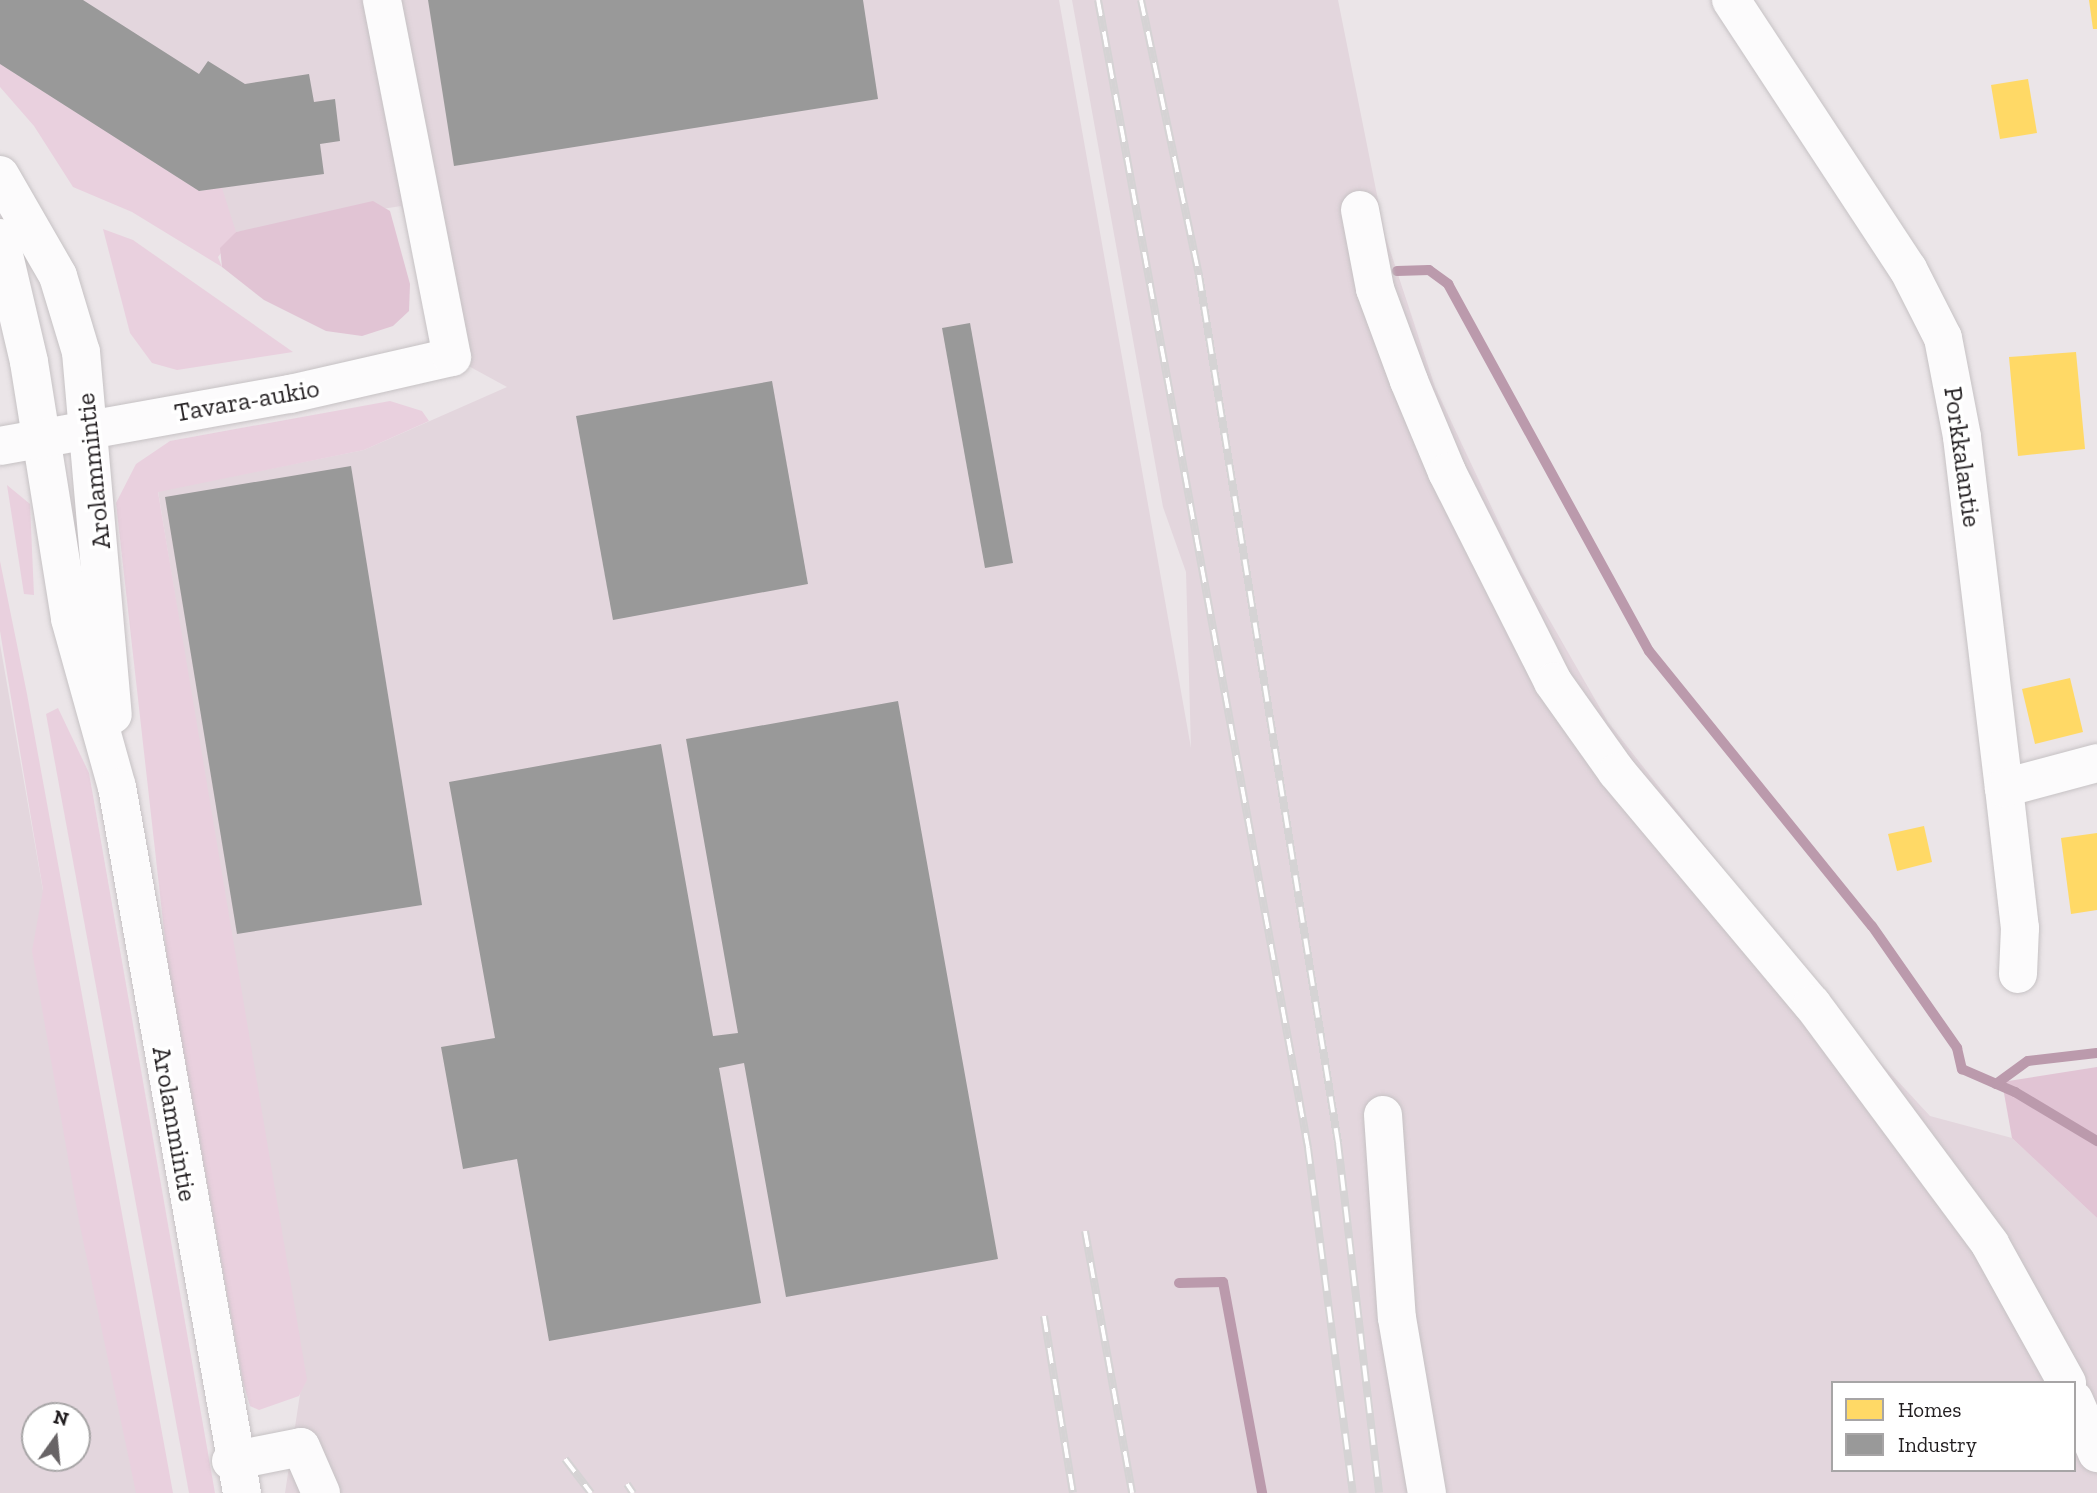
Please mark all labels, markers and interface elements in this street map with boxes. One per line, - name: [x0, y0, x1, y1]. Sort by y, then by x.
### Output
- street label: Tavara-aukio: [172, 373, 322, 429]
- street label: Porkkalantie: [1937, 385, 1987, 529]
- street label: Arolammintie: [70, 391, 118, 551]
- street label: Arolammintie: [145, 1044, 203, 1204]
- legend: [1831, 1381, 2076, 1472]
- text: Homes: [1898, 1397, 1961, 1422]
- north arrow: [21, 1402, 91, 1472]
- text: N: [51, 1405, 71, 1431]
- text: Industry: [1898, 1432, 1977, 1457]

